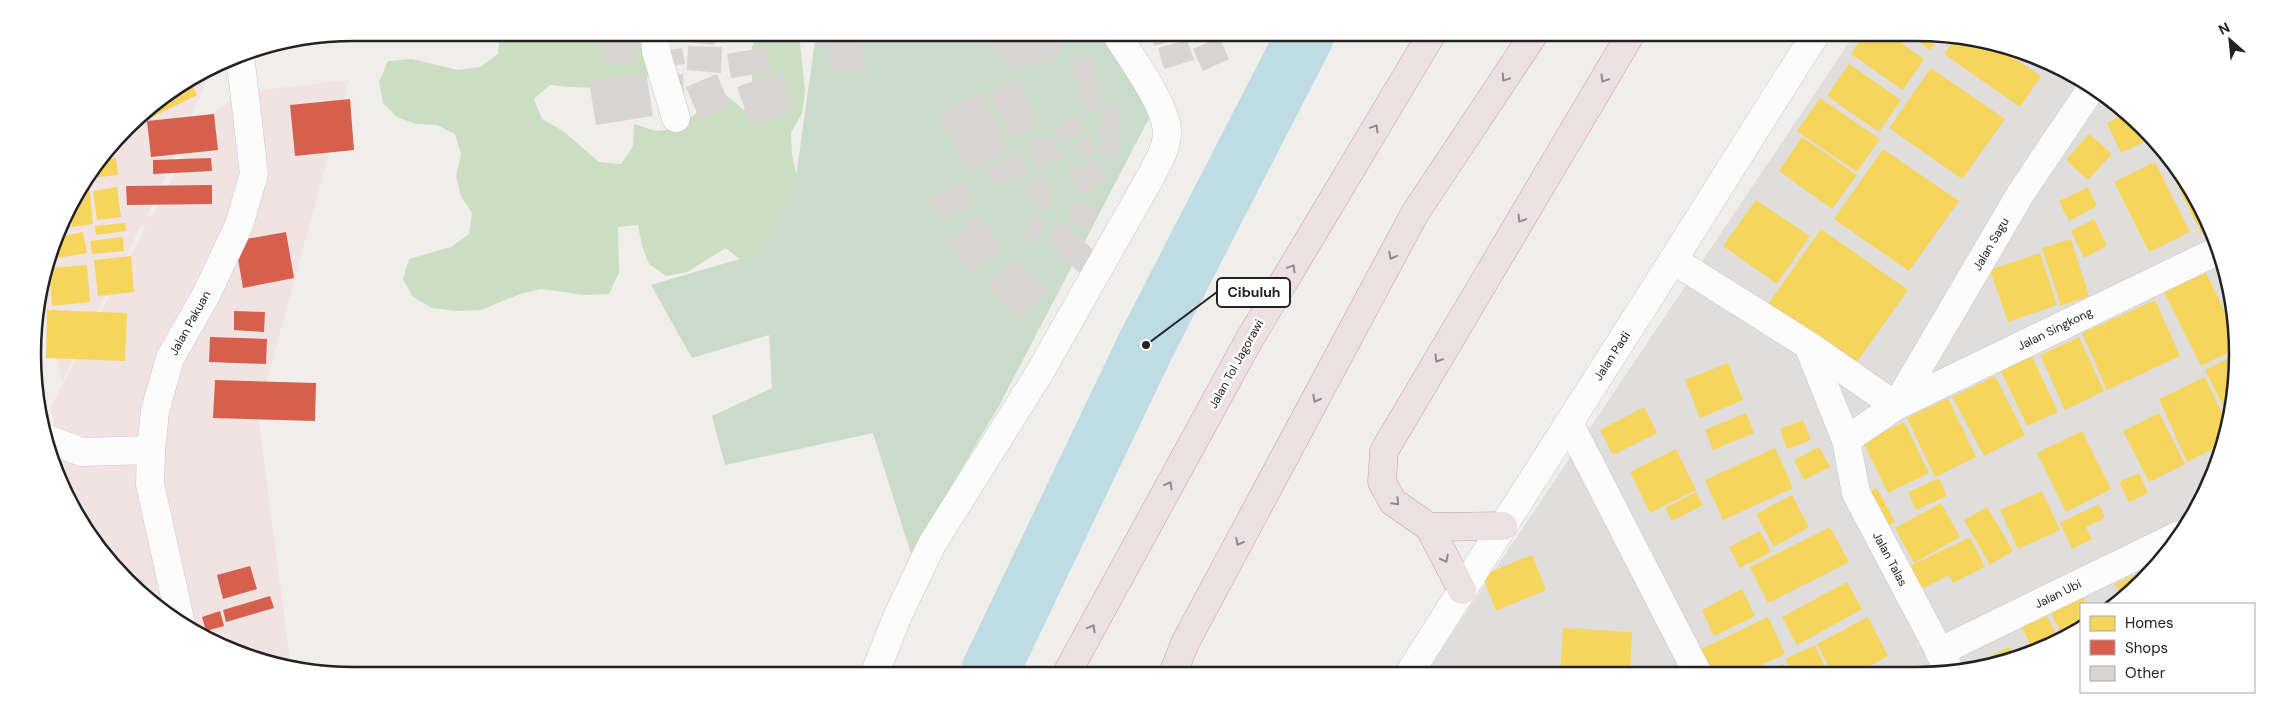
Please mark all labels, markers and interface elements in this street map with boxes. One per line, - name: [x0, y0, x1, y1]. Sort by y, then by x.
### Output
- north arrow: [2205, 15, 2255, 65]
- text: N: [2215, 18, 2233, 39]
- one-way arrow: [1502, 72, 1511, 81]
- one-way arrow: [1600, 74, 1610, 83]
- one-way arrow: [1369, 125, 1379, 134]
- one-way arrow: [1517, 214, 1527, 223]
- street label: Jalan Sagu: [1969, 214, 2013, 274]
- one-way arrow: [1388, 251, 1398, 260]
- one-way arrow: [1285, 264, 1295, 273]
- callout: Cibuluh: [1217, 278, 1290, 307]
- text: Cibuluh: [1228, 283, 1280, 301]
- street label: Jalan Pakuan: [166, 288, 214, 358]
- street label: Jalan Singkong: [2015, 304, 2095, 354]
- street label: Jalan Tol Jagorawi: [1205, 317, 1267, 411]
- street label: Jalan Padi: [1590, 328, 1634, 384]
- one-way arrow: [1435, 353, 1445, 362]
- one-way arrow: [1312, 394, 1322, 403]
- one-way arrow: [1163, 482, 1173, 491]
- one-way arrow: [1390, 496, 1399, 505]
- street label: Jalan Talas: [1869, 529, 1911, 589]
- one-way arrow: [1235, 537, 1245, 546]
- one-way arrow: [1439, 553, 1449, 562]
- street label: Jalan Ubi: [2032, 576, 2084, 612]
- legend: [2080, 603, 2255, 693]
- text: Homes: [2125, 613, 2174, 633]
- one-way arrow: [1085, 624, 1095, 633]
- text: Shops: [2125, 638, 2168, 658]
- text: Other: [2125, 663, 2166, 683]

